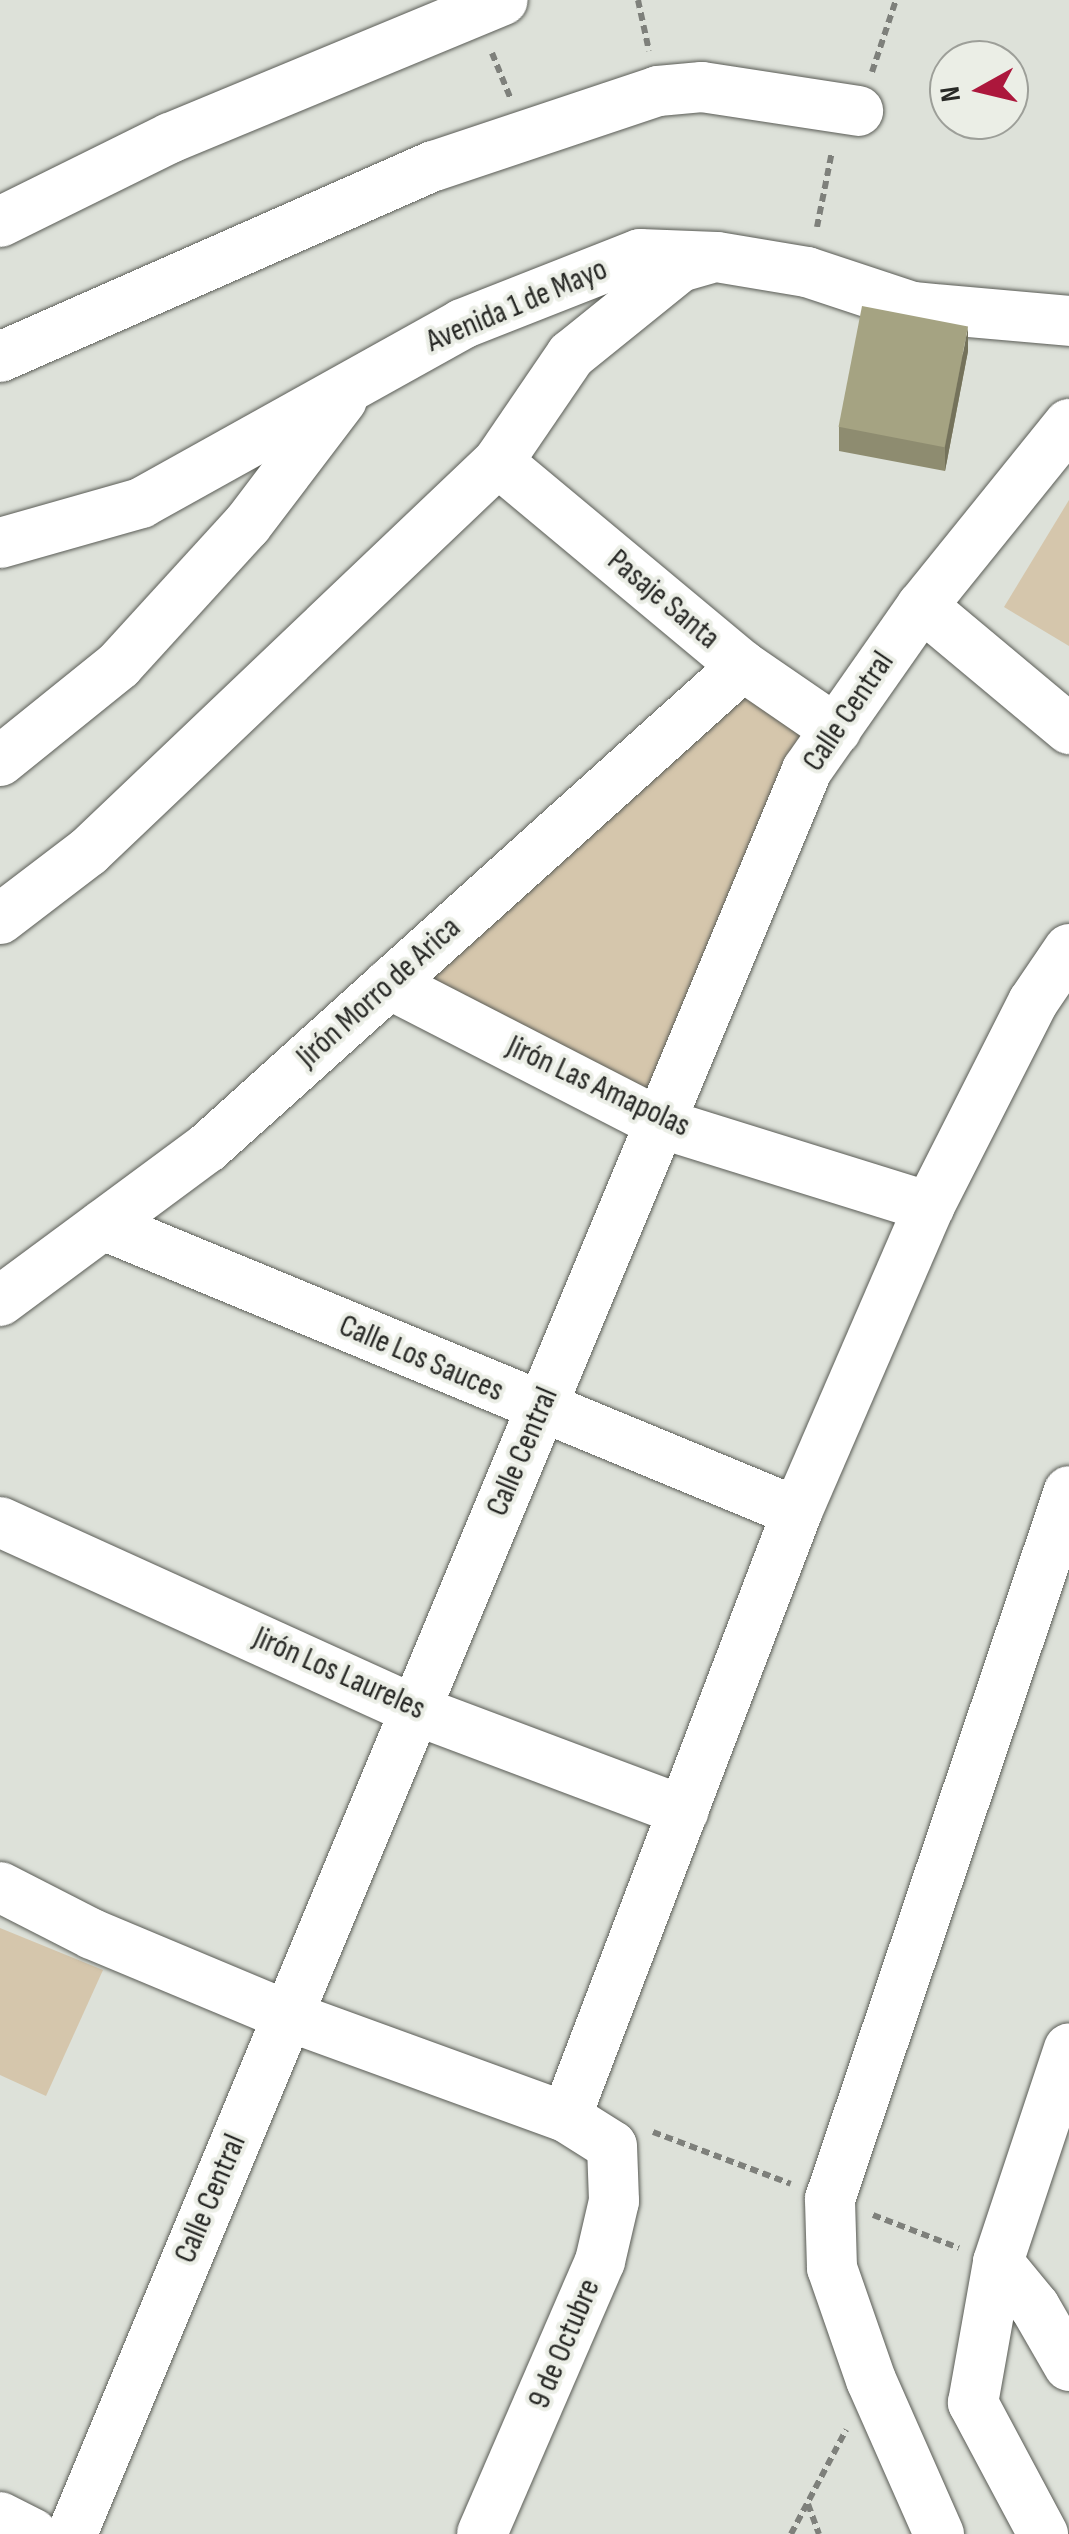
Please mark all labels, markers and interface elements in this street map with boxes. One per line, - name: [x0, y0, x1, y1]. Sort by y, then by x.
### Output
- north arrow: [929, 40, 1029, 140]
- text: N: [933, 84, 968, 104]
- street label: Avenida 1 de Mayo: [421, 251, 613, 361]
- street label: Pasaje Santa: [599, 542, 727, 658]
- street label: Calle Central: [795, 645, 903, 779]
- street label: Jirón Morro de Arica: [289, 909, 469, 1077]
- street label: Jirón Las Amapolas: [500, 1028, 696, 1146]
- street label: Calle Los Sauces: [333, 1307, 509, 1411]
- street label: Calle Central: [479, 1382, 567, 1522]
- street label: Jirón Los Laureles: [247, 1619, 431, 1729]
- street label: Calle Central: [167, 2129, 255, 2269]
- street label: 9 de Octubre: [521, 2273, 609, 2415]

